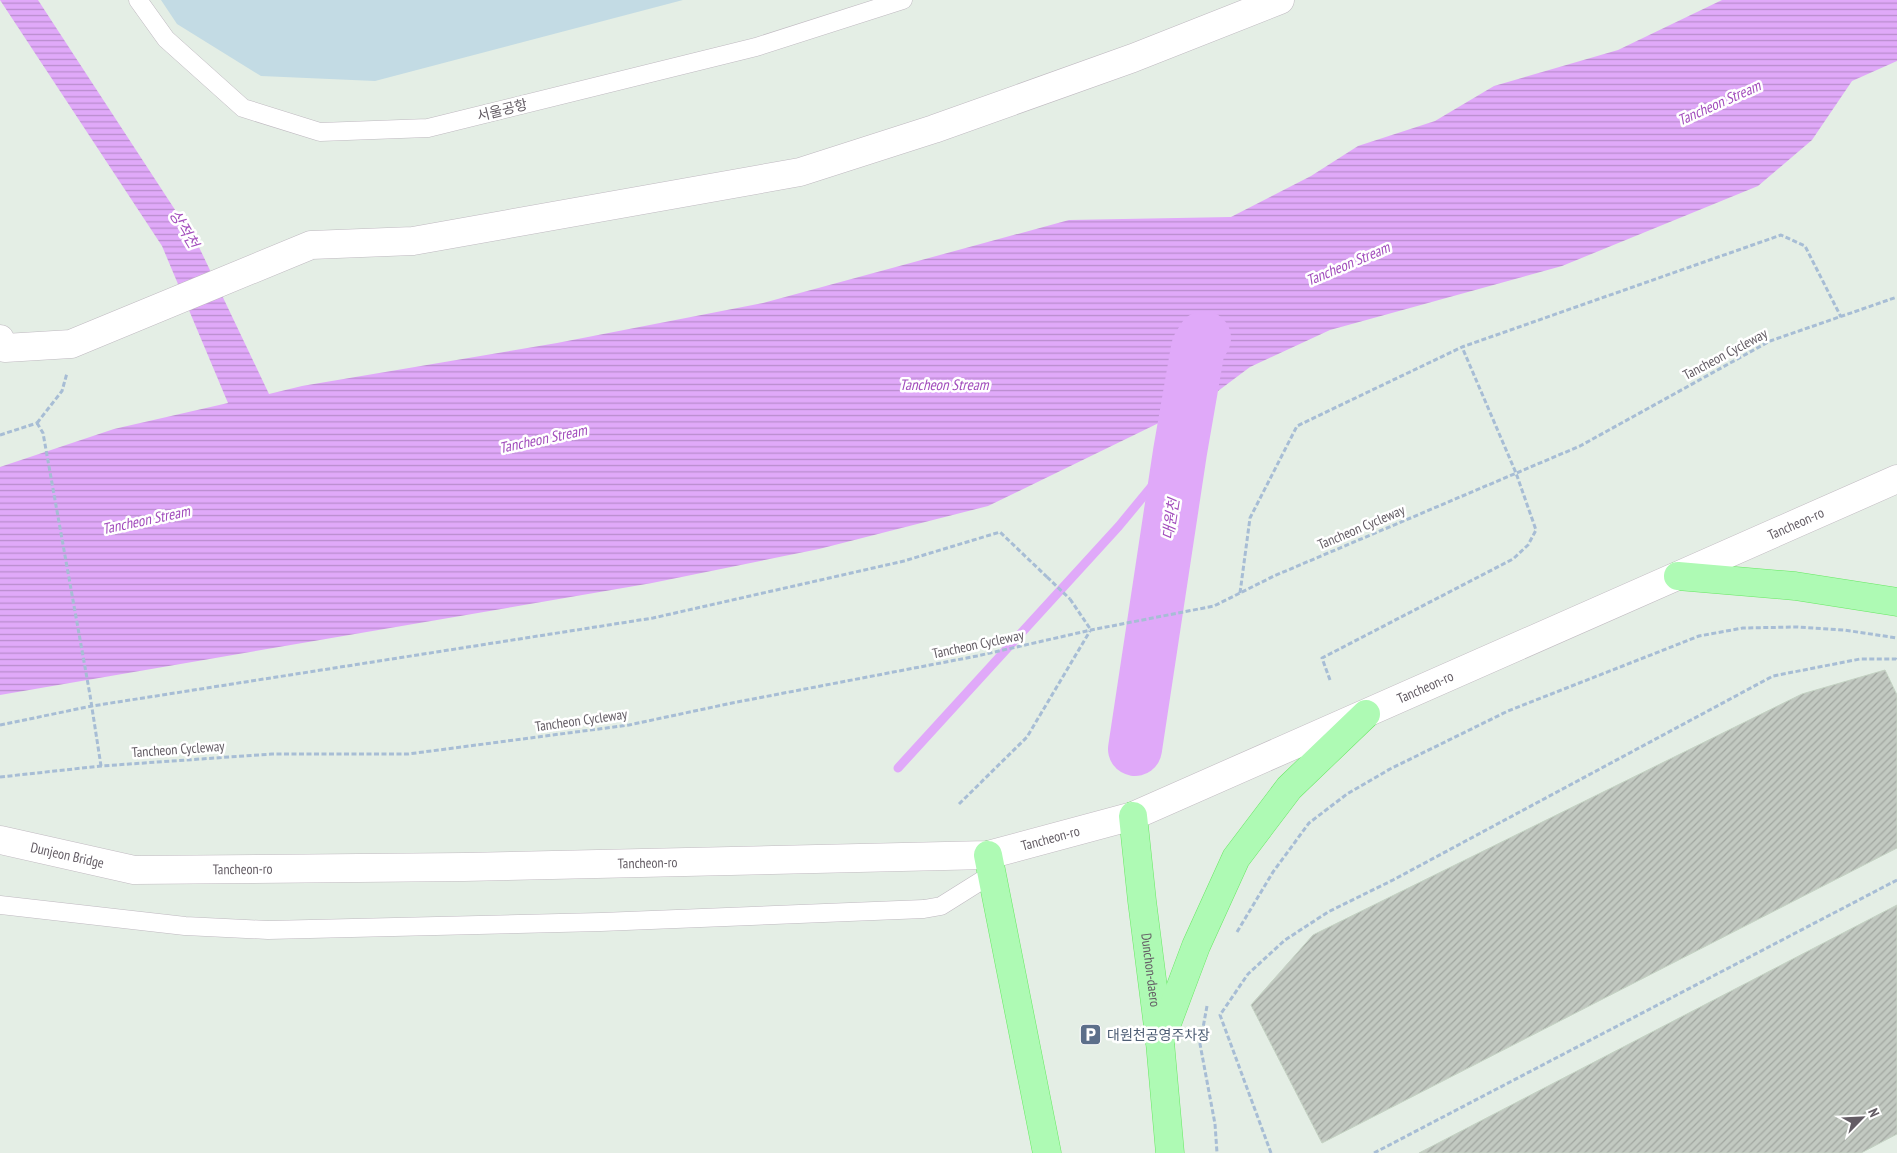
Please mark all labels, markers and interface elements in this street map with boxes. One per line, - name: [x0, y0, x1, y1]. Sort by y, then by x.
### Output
- water label: Tancheon Stream: [1674, 75, 1764, 129]
- street label: 서울공항: [475, 95, 529, 125]
- water label: 상적천: [166, 206, 204, 253]
- water label: Tancheon Stream: [1303, 237, 1394, 290]
- street label: Tancheon Cycleway: [1680, 324, 1771, 384]
- water label: Tancheon Stream: [900, 375, 990, 394]
- water label: Tancheon Stream: [497, 420, 590, 457]
- water label: 대원천: [1158, 495, 1183, 541]
- street label: Tancheon Cycleway: [1315, 500, 1408, 553]
- water label: Tancheon Stream: [100, 501, 193, 538]
- street label: Tancheon-ro: [1765, 503, 1827, 544]
- street label: Tancheon Cycleway: [931, 625, 1026, 662]
- street label: Tancheon-ro: [1394, 667, 1456, 707]
- street label: Tancheon Cycleway: [534, 705, 629, 735]
- street label: Tancheon Cycleway: [131, 737, 226, 761]
- street label: Tancheon-ro: [1019, 822, 1082, 855]
- street label: Dunjeon Bridge: [29, 838, 106, 872]
- street label: Tancheon-ro: [617, 853, 678, 872]
- street label: Tancheon-ro: [213, 860, 273, 878]
- street label: Dunchon-daero: [1137, 932, 1164, 1008]
- parking icon: 대원천공영주차장: [1079, 1023, 1103, 1047]
- place label: 대원천공영주차장: [1107, 1026, 1210, 1044]
- north arrow: [1837, 1093, 1887, 1143]
- text: N: [1864, 1106, 1884, 1120]

